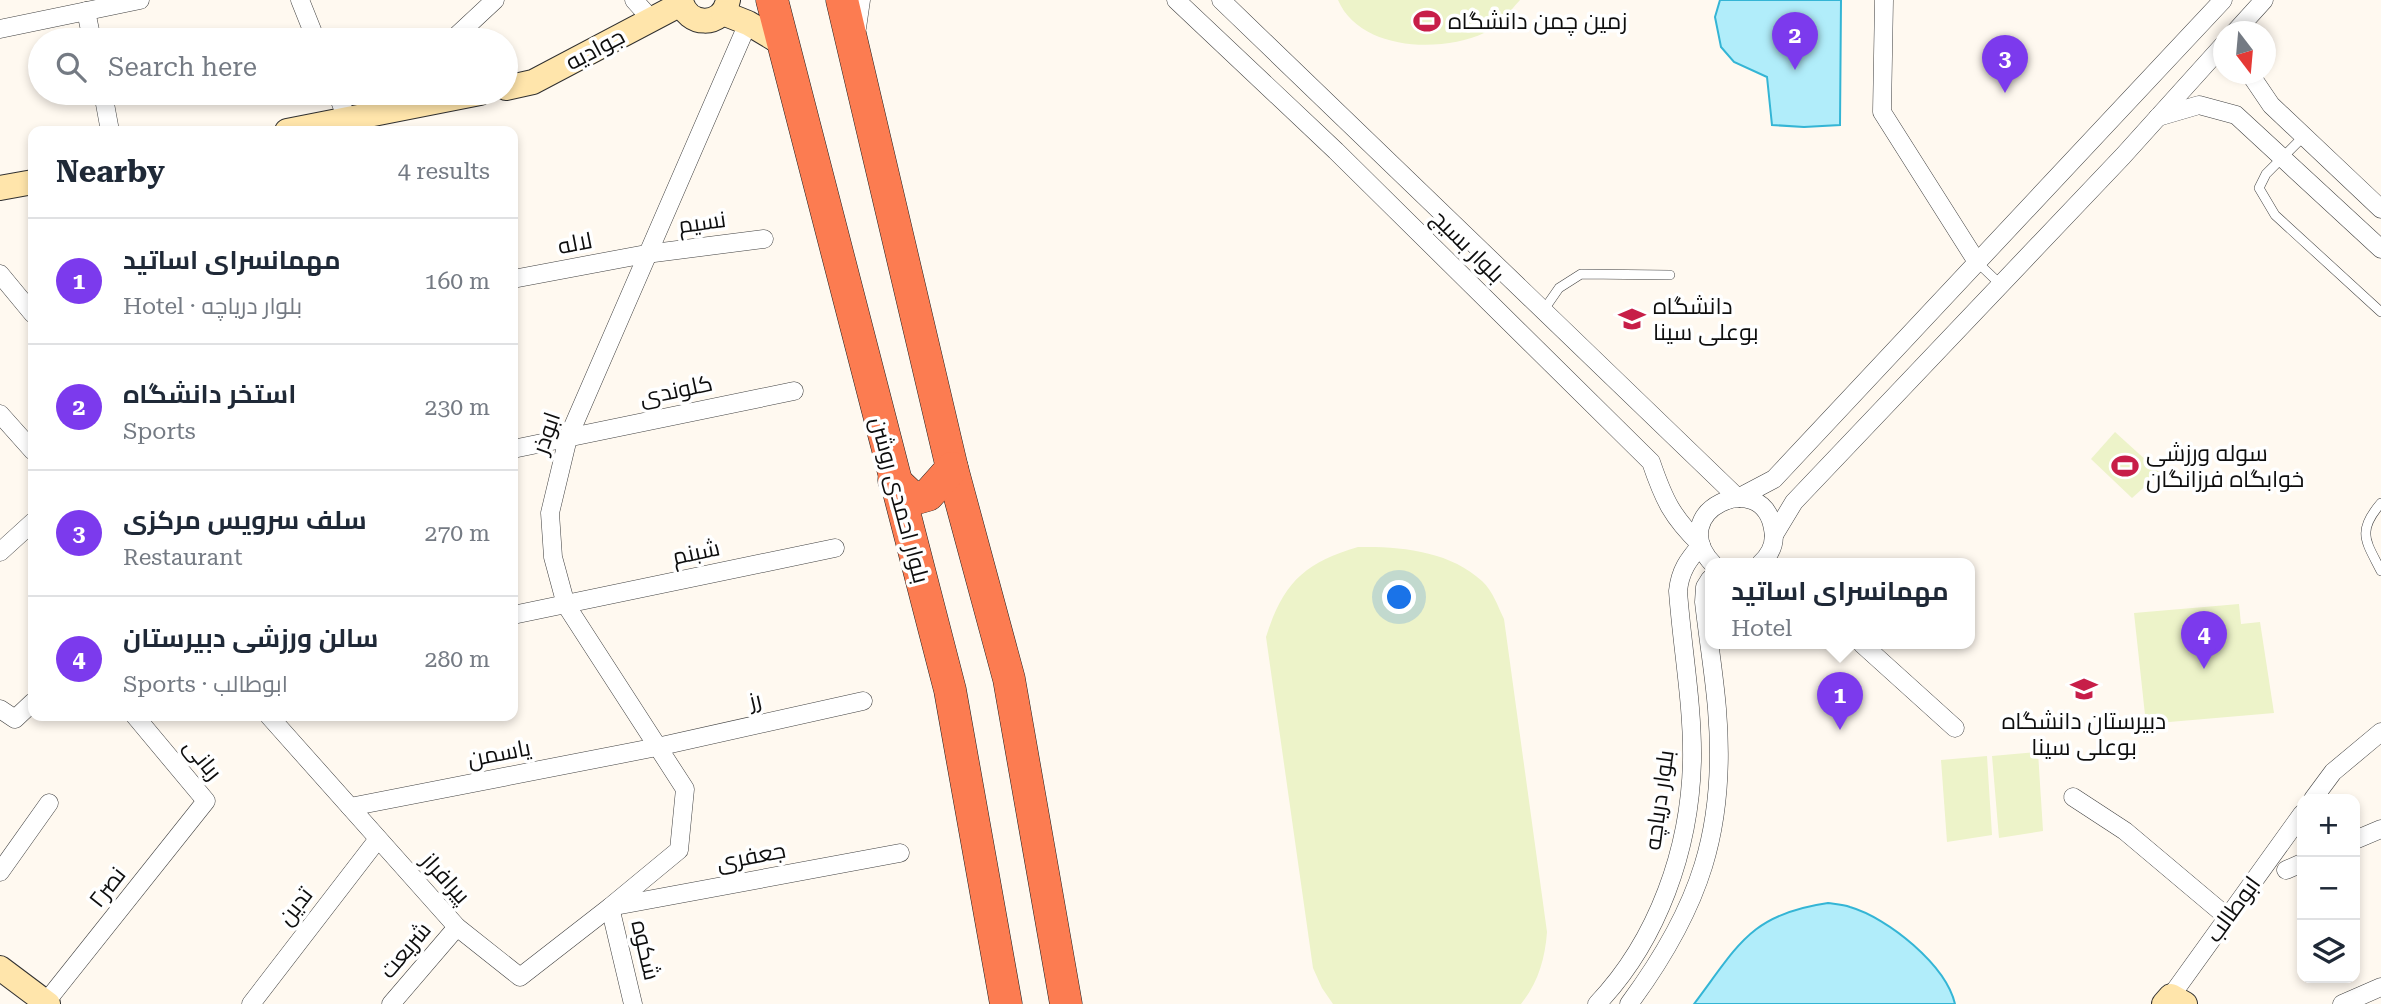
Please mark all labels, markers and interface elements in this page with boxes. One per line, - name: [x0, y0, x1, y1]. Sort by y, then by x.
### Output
- sports icon: زمین چمن دانشگاه: [1412, 6, 1442, 36]
- place label: زمین چمن دانشگاه: [1448, 8, 1627, 36]
- pin: 2: [1772, 12, 1818, 70]
- north arrow: [2213, 21, 2276, 84]
- street label: جوادیه: [561, 23, 629, 76]
- search box: [28, 28, 518, 105]
- pin: 3: [1982, 35, 2028, 93]
- icon: search: [52, 48, 90, 86]
- text: Search here: [108, 52, 257, 82]
- text: Nearby: [56, 154, 165, 189]
- text: 4 results: [398, 158, 490, 185]
- street label: بلوار بسیج: [1424, 204, 1510, 290]
- street label: نسیم: [677, 206, 728, 241]
- street label: لاله: [556, 227, 595, 260]
- text: مهمانسرای اساتید: [123, 245, 341, 275]
- text: 1: [73, 268, 85, 295]
- text: 160 m: [425, 268, 490, 295]
- text: Hotel · بلوار دریاچه: [123, 293, 302, 320]
- place label: دانشگاه بوعلی سینا: [1653, 293, 1759, 346]
- school or university icon: دانشگاه بوعلی سینا: [1617, 304, 1647, 334]
- street label: کلوندی: [637, 370, 715, 411]
- text: استخر دانشگاه: [123, 379, 296, 409]
- text: 2: [73, 394, 85, 421]
- text: 230 m: [425, 394, 490, 421]
- street label: ابوذر: [526, 409, 566, 460]
- street label: بلوار احمدی روشن: [864, 414, 935, 586]
- text: Sports: [123, 418, 196, 445]
- place label: سوله ورزشی خوابگاه فرزانگان: [2146, 440, 2304, 493]
- sports icon: سوله ورزشی خوابگاه فرزانگان: [2110, 451, 2140, 481]
- text: سلف سرویس مرکزی: [123, 505, 367, 535]
- text: 3: [73, 520, 85, 547]
- text: 270 m: [425, 520, 490, 547]
- street label: شبنم: [670, 534, 723, 573]
- text: Restaurant: [123, 544, 242, 571]
- popup: [1705, 558, 1975, 649]
- text: مهمانسرای اساتید: [1731, 576, 1949, 606]
- your location: [1382, 580, 1416, 614]
- pin: 4: [2181, 611, 2227, 669]
- text: Hotel: [1731, 615, 1792, 642]
- text: سالن ورزشی دبیرستان: [123, 623, 378, 653]
- text: 4: [73, 646, 85, 673]
- text: 280 m: [425, 646, 490, 673]
- text: Sports · ابوطالب: [123, 671, 288, 698]
- pin: 1: [1817, 672, 1863, 730]
- school or university icon: دبیرستان دانشگاه بوعلی سینا: [2069, 674, 2099, 704]
- street label: رز: [744, 686, 764, 715]
- place label: دبیرستان دانشگاه بوعلی سینا: [2002, 708, 2166, 761]
- street label: ربانی: [178, 733, 227, 785]
- street label: یاسمن: [465, 734, 533, 773]
- street label: بلوار دریاچه: [1639, 748, 1681, 852]
- map controls: [2297, 794, 2360, 983]
- button: +: [2297, 794, 2360, 857]
- street label: جعفری: [714, 837, 788, 876]
- street label: پیرافراز: [414, 846, 475, 910]
- button: −: [2297, 857, 2360, 920]
- street label: نصر۲: [83, 862, 132, 913]
- street label: ابوطالب: [2201, 871, 2266, 947]
- street label: تدین: [272, 882, 319, 931]
- street label: شریعت: [374, 917, 437, 984]
- street label: شکوه: [626, 917, 666, 983]
- button: layers: [2297, 920, 2360, 983]

